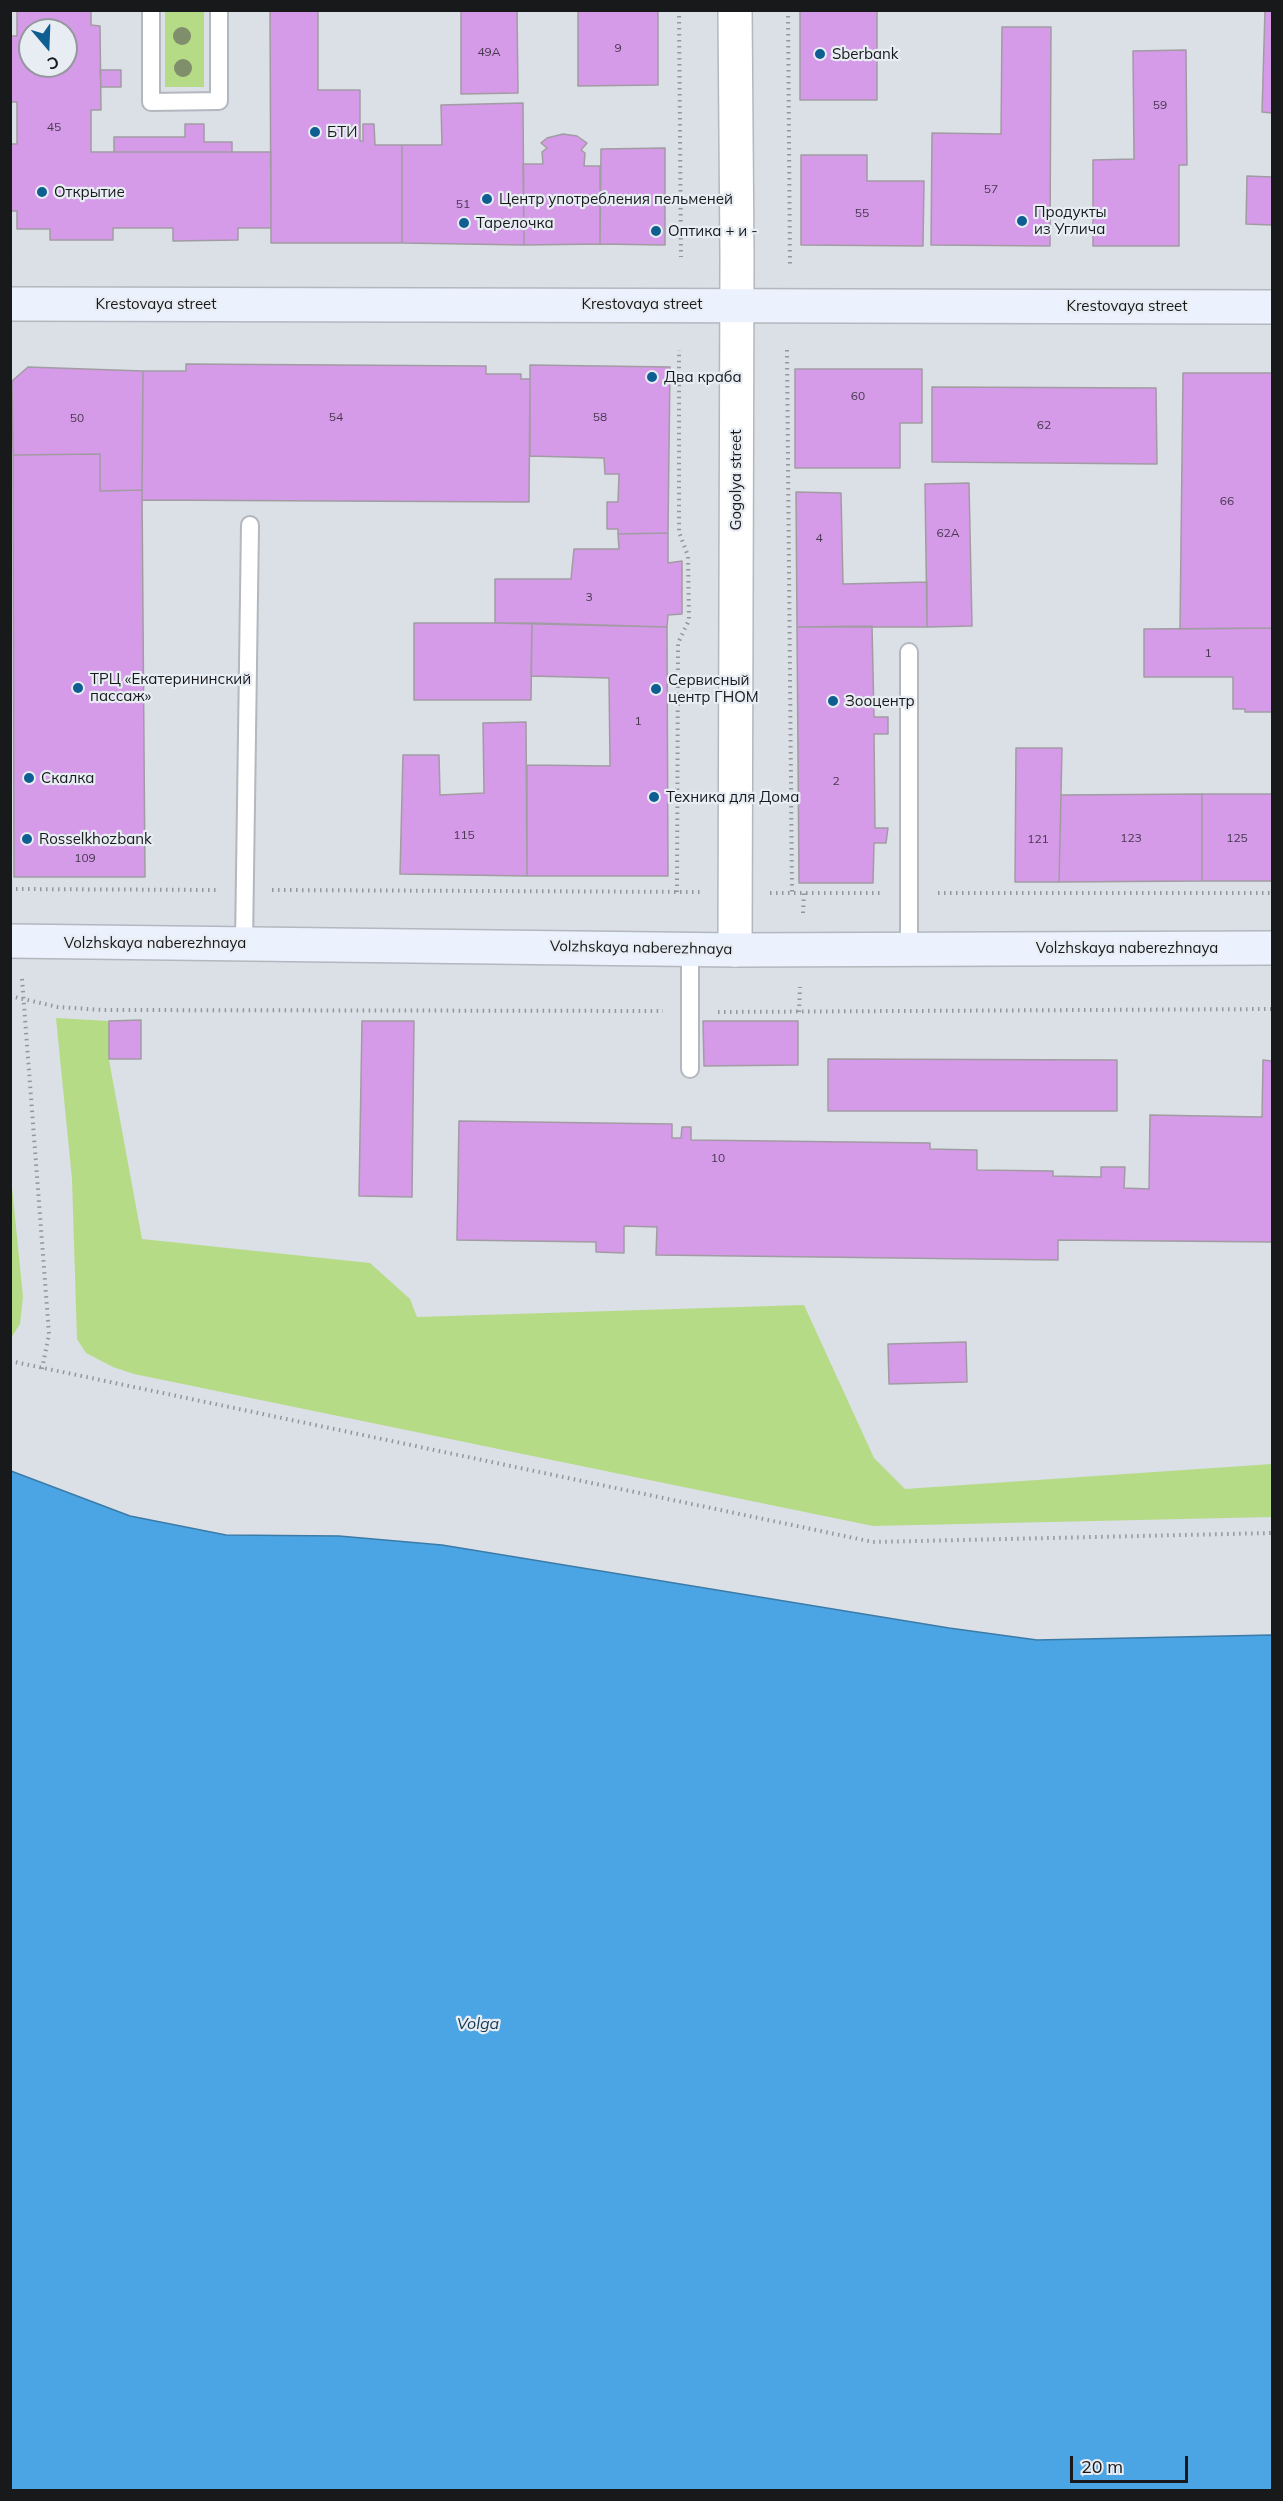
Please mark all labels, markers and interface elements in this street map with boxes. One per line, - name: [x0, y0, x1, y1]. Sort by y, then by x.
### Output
- north arrow: [18, 18, 78, 78]
- house number: 9: [614, 41, 622, 55]
- house number: 49А: [477, 45, 501, 59]
- place label: Sberbank: [832, 45, 898, 63]
- marker: Sberbank: [813, 47, 827, 61]
- text: С: [45, 52, 62, 74]
- house number: 59: [1153, 98, 1167, 112]
- house number: 45: [47, 120, 61, 134]
- place label: БТИ: [327, 123, 357, 141]
- marker: БТИ: [308, 125, 322, 139]
- house number: 57: [984, 182, 998, 196]
- place label: Открытие: [54, 183, 125, 201]
- marker: Открытие: [35, 185, 49, 199]
- place label: Центр употребления пельменей: [499, 190, 733, 208]
- marker: Центр употребления пельменей: [480, 192, 494, 206]
- house number: 51: [456, 197, 470, 211]
- place label: Продукты из Углича: [1034, 203, 1107, 238]
- house number: 55: [855, 206, 869, 220]
- place label: Тарелочка: [476, 214, 554, 232]
- marker: Продукты из Углича: [1015, 214, 1029, 228]
- marker: Тарелочка: [457, 216, 471, 230]
- place label: Оптика + и -: [668, 222, 758, 240]
- marker: Оптика + и -: [649, 224, 663, 238]
- street label: Krestovaya street: [95, 295, 217, 313]
- street label: Krestovaya street: [581, 295, 703, 313]
- street label: Krestovaya street: [1066, 297, 1188, 315]
- place label: Два краба: [664, 368, 742, 386]
- marker: Два краба: [645, 370, 659, 384]
- house number: 60: [851, 389, 865, 403]
- house number: 54: [329, 410, 343, 424]
- house number: 58: [593, 410, 607, 424]
- house number: 50: [70, 411, 84, 425]
- house number: 62: [1037, 418, 1051, 432]
- street label: Gogolya street: [727, 430, 745, 530]
- house number: 66: [1220, 494, 1234, 508]
- house number: 62А: [936, 526, 960, 540]
- house number: 4: [815, 531, 823, 545]
- house number: 3: [585, 590, 593, 604]
- house number: 1: [1204, 646, 1212, 660]
- place label: ТРЦ «Екатерининский пассаж»: [90, 670, 251, 705]
- place label: Сервисный центр ГНОМ: [668, 671, 759, 706]
- marker: ТРЦ «Екатерининский пассаж»: [71, 681, 85, 695]
- marker: Сервисный центр ГНОМ: [649, 682, 663, 696]
- place label: Зооцентр: [845, 692, 915, 710]
- marker: Зооцентр: [826, 694, 840, 708]
- house number: 1: [634, 714, 642, 728]
- place label: Скалка: [41, 769, 95, 787]
- marker: Скалка: [22, 771, 36, 785]
- house number: 2: [832, 774, 840, 788]
- place label: Техника для Дома: [666, 788, 799, 806]
- marker: Техника для Дома: [647, 790, 661, 804]
- house number: 115: [453, 828, 475, 842]
- place label: Rosselkhozbank: [39, 830, 152, 848]
- house number: 123: [1120, 831, 1142, 845]
- house number: 125: [1226, 831, 1248, 845]
- marker: Rosselkhozbank: [20, 832, 34, 846]
- house number: 121: [1027, 832, 1049, 846]
- house number: 109: [74, 851, 96, 865]
- street label: Volzhskaya naberezhnaya: [64, 934, 246, 952]
- street label: Volzhskaya naberezhnaya: [550, 937, 732, 959]
- street label: Volzhskaya naberezhnaya: [1036, 939, 1218, 957]
- house number: 10: [711, 1151, 725, 1165]
- water label: Volga: [457, 2014, 499, 2034]
- scale bar: [1073, 2444, 1192, 2482]
- text: 20 m: [1081, 2455, 1123, 2478]

